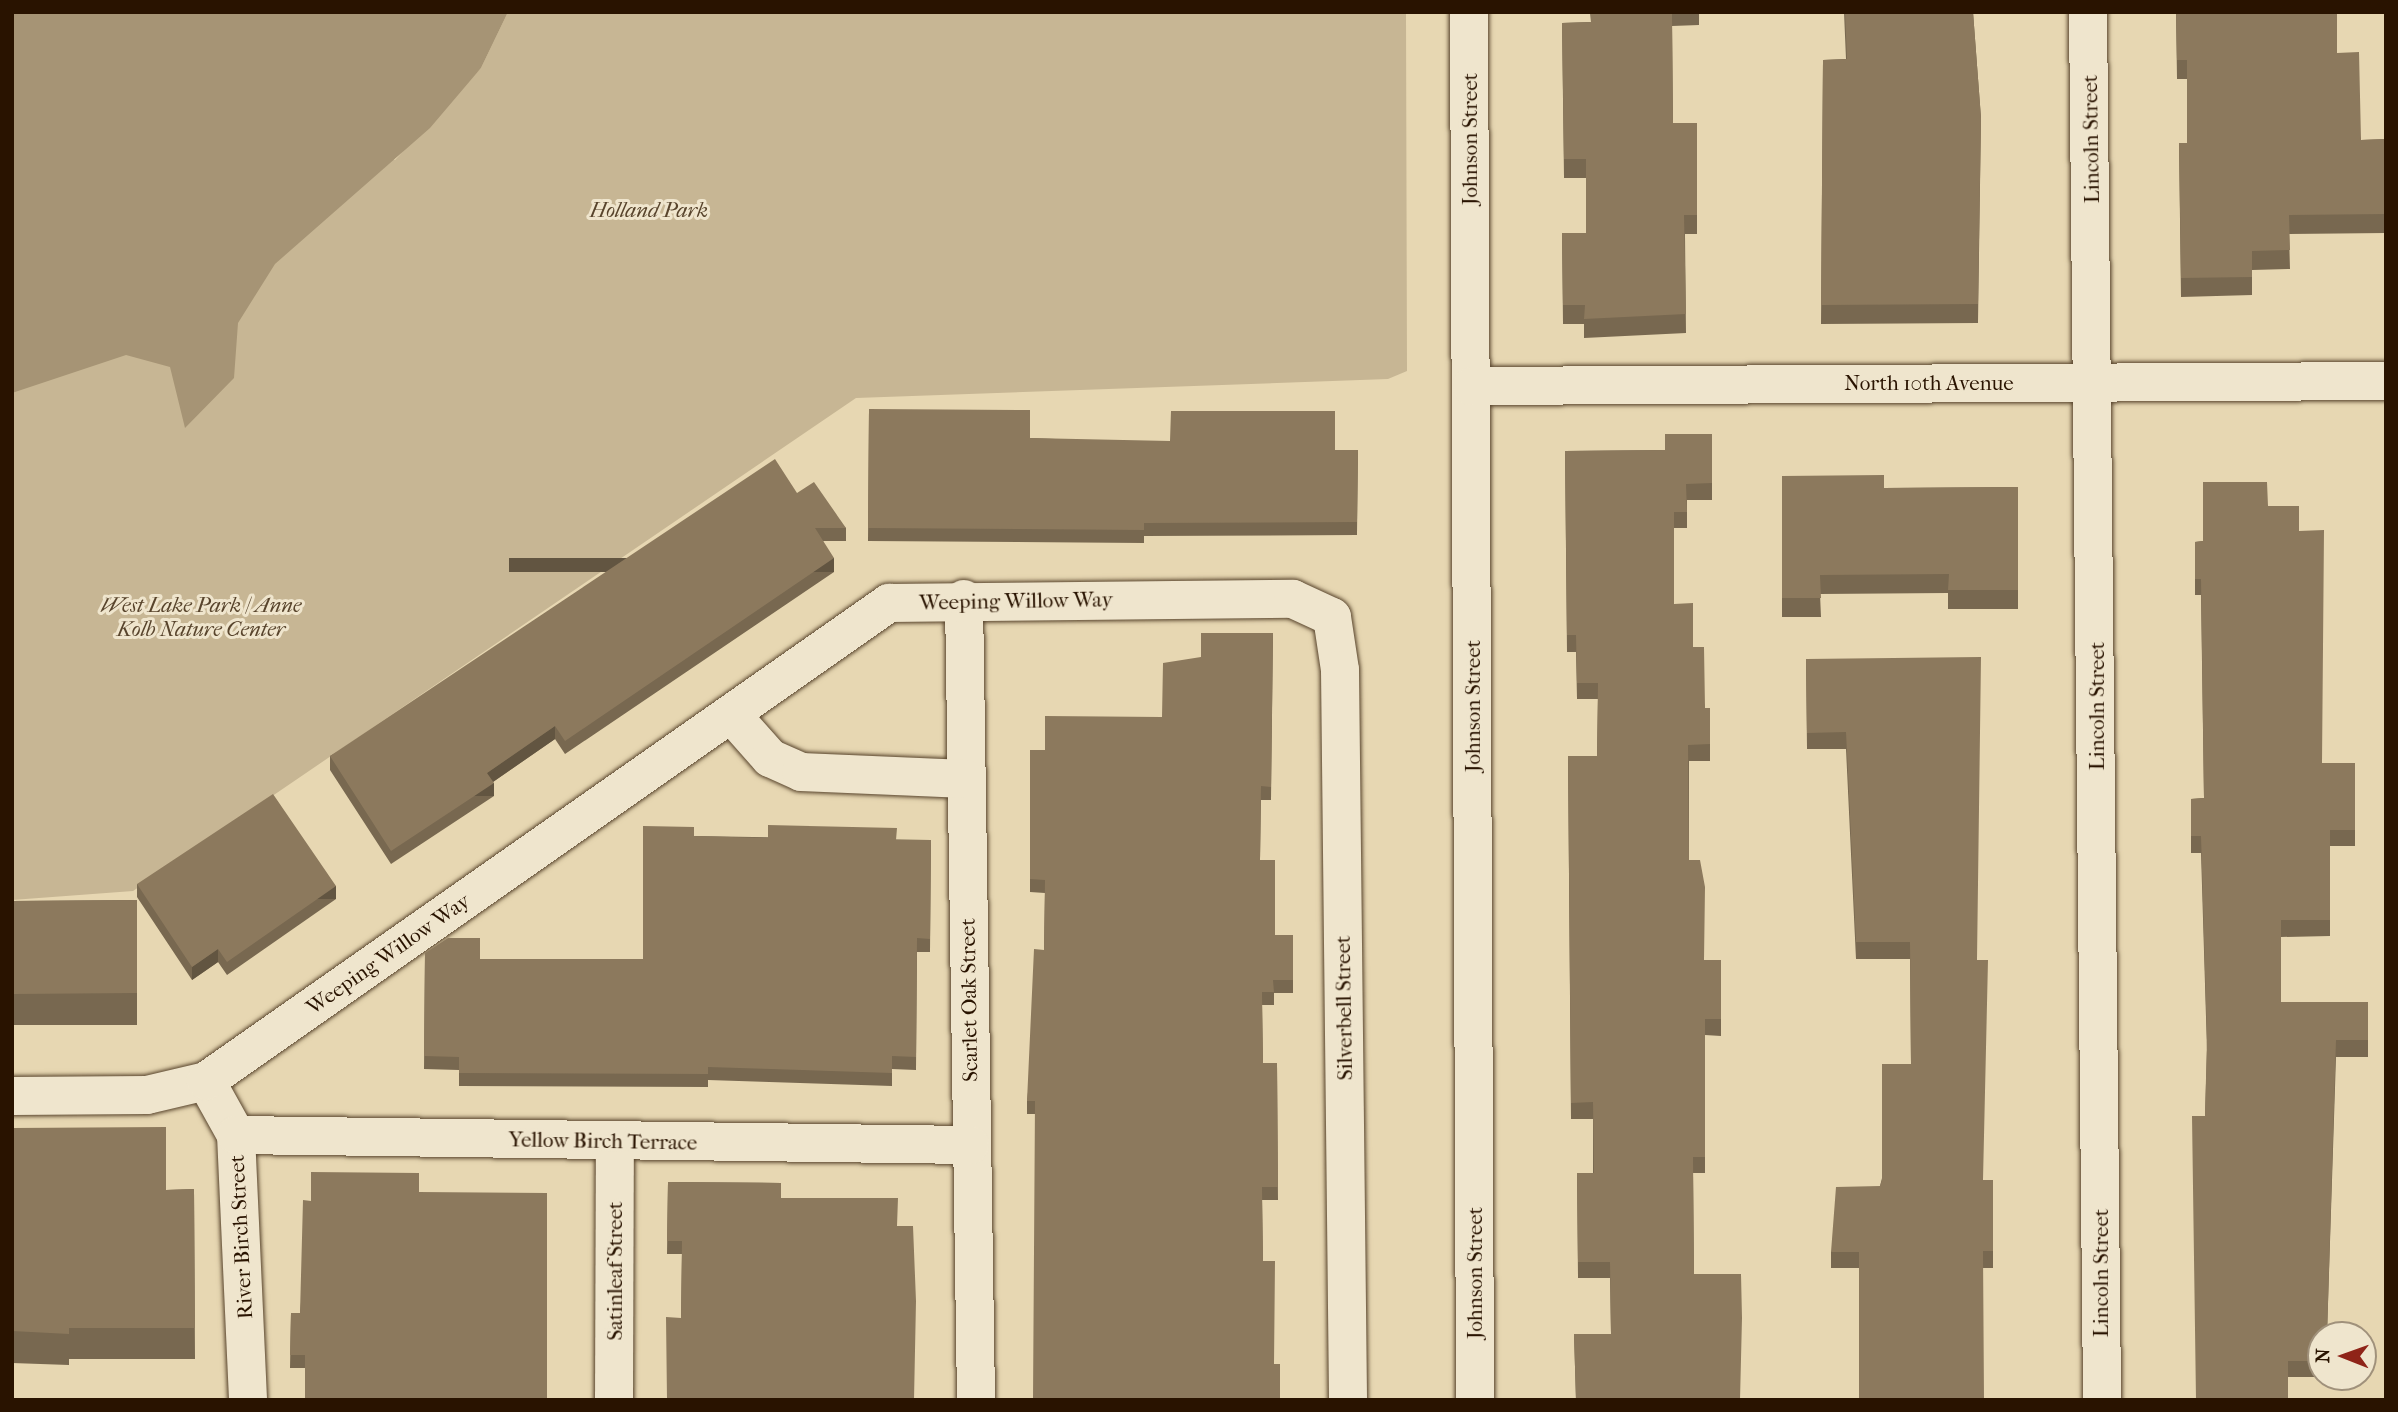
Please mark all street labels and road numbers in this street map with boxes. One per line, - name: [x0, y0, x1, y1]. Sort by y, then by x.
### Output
- street label: Johnson Street: [1457, 73, 1483, 205]
- street label: Lincoln Street: [2077, 74, 2105, 204]
- street label: North 10th Avenue: [1844, 370, 2014, 396]
- street label: Weeping Willow Way: [919, 587, 1113, 615]
- street label: Johnson Street: [1460, 640, 1486, 772]
- street label: Lincoln Street: [2084, 642, 2110, 770]
- street label: Weeping Willow Way: [301, 888, 475, 1020]
- street label: Scarlet Oak Street: [955, 918, 983, 1082]
- street label: Silverbell Street: [1330, 935, 1358, 1081]
- street label: Yellow Birch Terrace: [508, 1127, 698, 1155]
- street label: River Birch Street: [224, 1154, 258, 1320]
- street label: Satinleaf Street: [602, 1201, 628, 1341]
- street label: Johnson Street: [1462, 1207, 1488, 1339]
- street label: Lincoln Street: [2088, 1209, 2114, 1337]

